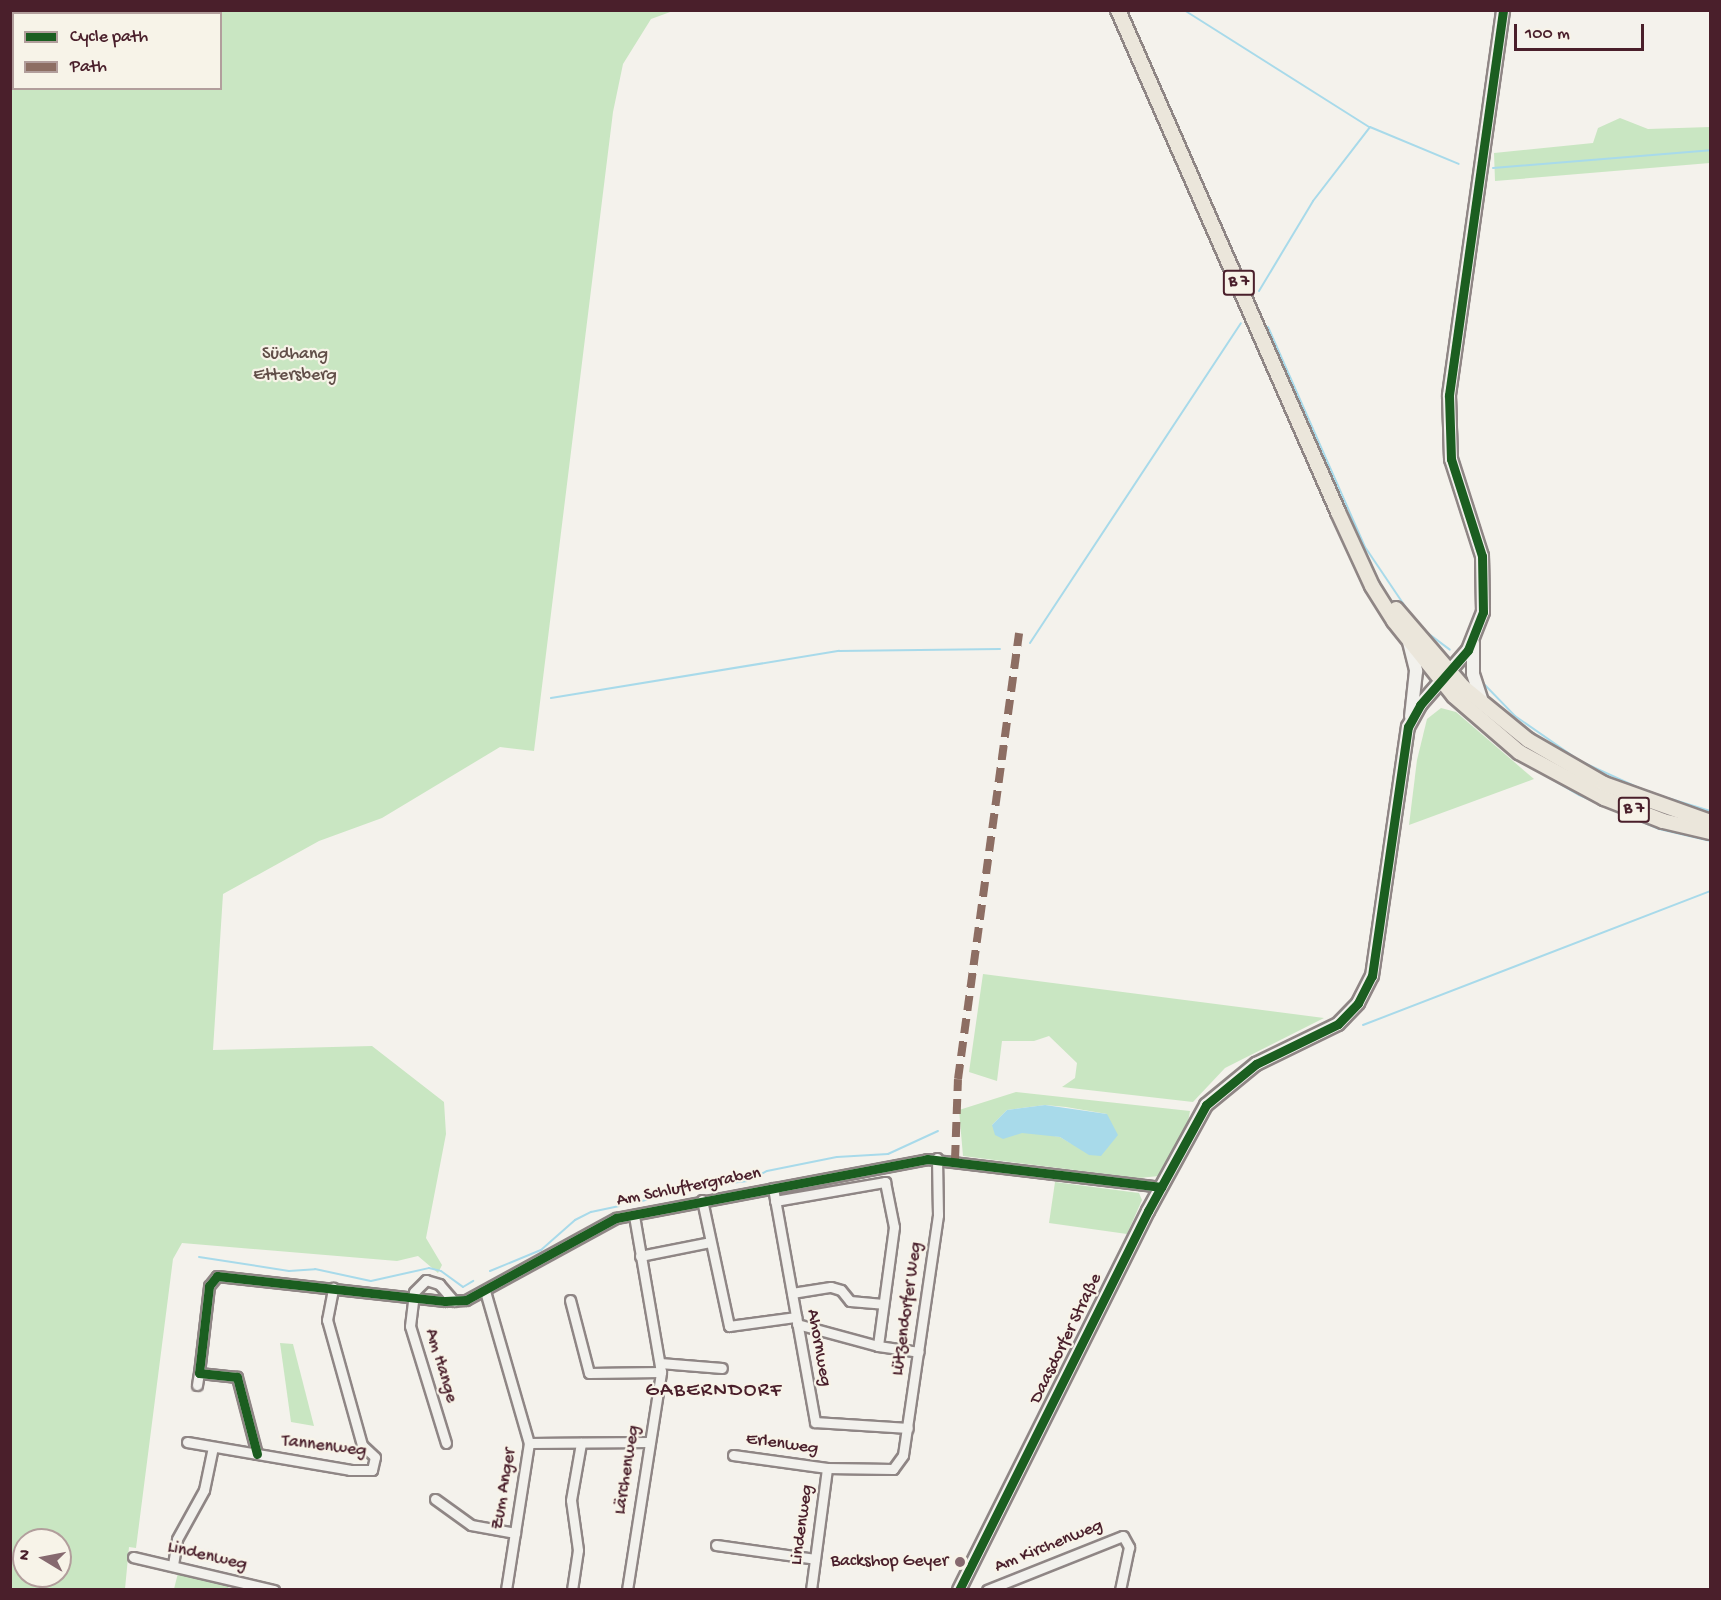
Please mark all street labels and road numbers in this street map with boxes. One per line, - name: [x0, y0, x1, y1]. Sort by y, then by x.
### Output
- road number: B 7: [1222, 270, 1256, 296]
- road number: B 7: [1618, 797, 1650, 823]
- street label: Am Schluftergraben: [615, 1163, 763, 1213]
- street label: Lützendorfer Weg: [888, 1241, 928, 1377]
- street label: Daasdorfer Straße: [1026, 1270, 1108, 1408]
- street label: Ahornweg: [801, 1308, 835, 1388]
- street label: Am Hange: [419, 1326, 461, 1406]
- street label: Lärchenweg: [610, 1424, 646, 1516]
- street label: Erlenweg: [744, 1429, 820, 1461]
- street label: Tannenweg: [280, 1431, 368, 1463]
- street label: Zum Anger: [488, 1447, 522, 1531]
- street label: Lindenweg: [787, 1483, 819, 1567]
- street label: Am Kirchenweg: [992, 1515, 1106, 1579]
- street label: Lindenweg: [165, 1537, 249, 1577]

